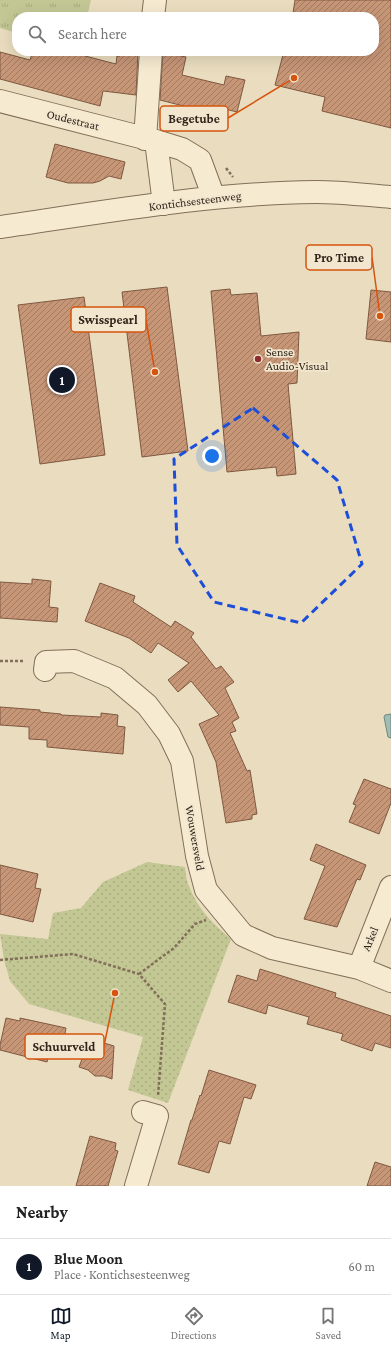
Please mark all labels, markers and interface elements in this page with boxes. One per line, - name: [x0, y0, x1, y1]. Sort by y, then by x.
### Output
- search box: [12, 12, 379, 56]
- icon: search: [26, 23, 48, 45]
- text: Search here: [58, 26, 127, 42]
- callout: Begetube: [160, 106, 228, 131]
- street label: Oudestraat: [45, 107, 102, 134]
- text: Begetube: [168, 111, 220, 126]
- street label: Kontichsesteenweg: [148, 188, 242, 214]
- callout: Pro Time: [306, 245, 372, 270]
- text: Pro Time: [314, 250, 364, 265]
- callout: Swisspearl: [71, 307, 146, 332]
- text: Swisspearl: [78, 312, 138, 327]
- place label: Sense Audio-Visual: [266, 345, 328, 373]
- marker: Sense Audio-Visual: [253, 354, 263, 364]
- pin: 1: [49, 365, 75, 395]
- your location: [202, 446, 222, 466]
- street label: Wouwersveld: [182, 804, 208, 872]
- street label: Arkel: [359, 925, 381, 953]
- callout: Schuurveld: [25, 1034, 104, 1059]
- text: Schuurveld: [33, 1039, 95, 1054]
- text: Nearby: [16, 1203, 68, 1222]
- text: Blue Moon: [54, 1251, 123, 1267]
- text: 1: [27, 1259, 31, 1274]
- text: 60 m: [348, 1259, 375, 1274]
- text: Place · Kontichsesteenweg: [54, 1267, 190, 1282]
- tab: Map: [50, 1305, 72, 1341]
- tab: Directions: [171, 1305, 216, 1341]
- tab: Saved: [316, 1305, 341, 1341]

